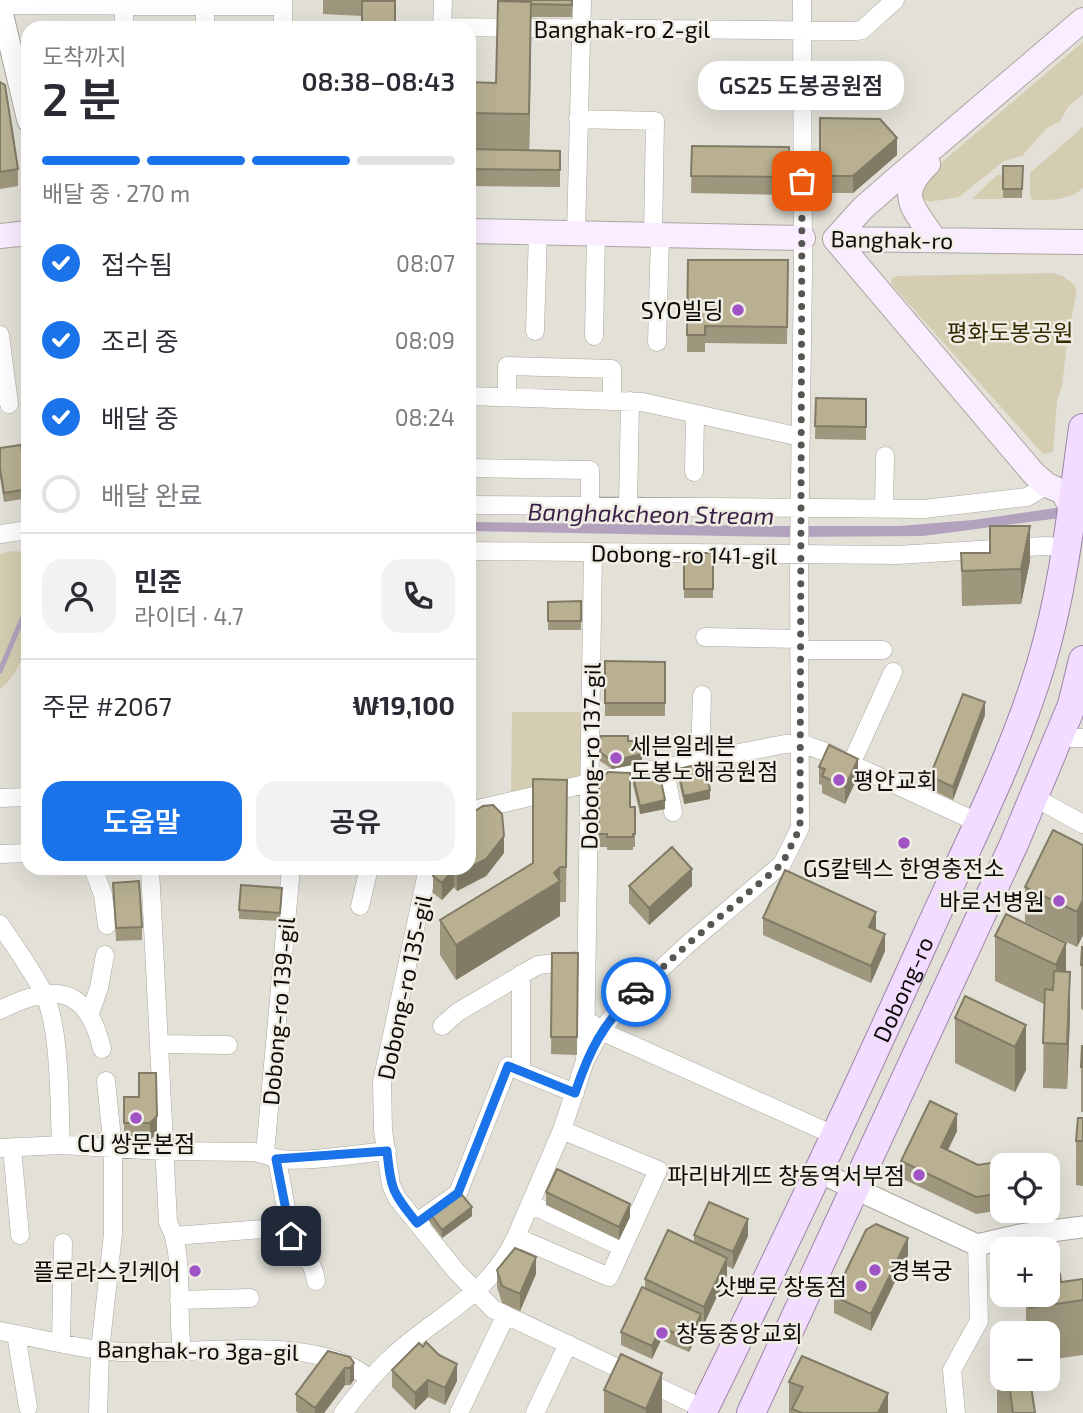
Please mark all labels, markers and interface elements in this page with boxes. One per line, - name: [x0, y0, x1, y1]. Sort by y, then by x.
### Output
- street label: Banghak-ro 2-gil: [534, 15, 710, 43]
- text: 도착까지: [42, 42, 127, 70]
- callout: GS25 도봉공원점: [699, 62, 905, 111]
- text: 08:38–08:43: [301, 65, 455, 96]
- text: 2 분: [42, 70, 121, 125]
- text: GS25 도봉공원점: [719, 71, 883, 99]
- pin: [772, 151, 832, 211]
- icon: bag: [783, 162, 821, 200]
- text: 배달 중 · 270 m: [42, 179, 190, 207]
- street label: Banghak-ro: [830, 224, 954, 254]
- icon: check: [42, 244, 80, 282]
- text: 접수됨: [101, 248, 173, 279]
- text: 08:07: [396, 249, 455, 277]
- place label: SYO빌딩: [641, 296, 724, 324]
- marker: SYO빌딩: [730, 302, 746, 318]
- park label: 평화도봉공원: [947, 318, 1073, 346]
- icon: check: [42, 321, 80, 359]
- text: 조리 중: [101, 325, 179, 356]
- text: 08:09: [395, 326, 455, 354]
- icon: check: [42, 398, 80, 436]
- text: 배달 중: [101, 402, 179, 433]
- text: 08:24: [395, 403, 455, 431]
- text: 배달 완료: [101, 479, 202, 510]
- water label: Banghakcheon Stream: [527, 496, 775, 530]
- street label: Dobong-ro 141-gil: [591, 538, 778, 570]
- button: person: [42, 559, 116, 633]
- button: phone: [381, 559, 455, 633]
- text: 민준: [134, 565, 182, 596]
- text: 라이더 · 4.7: [134, 602, 244, 630]
- street label: Dobong-ro 137-gil: [574, 662, 606, 850]
- text: ₩19,100: [352, 689, 455, 720]
- text: 주문 #2067: [42, 690, 172, 721]
- place label: 세븐일레븐 도봉노해공원점: [630, 731, 778, 785]
- marker: 세븐일레븐 도봉노해공원점: [608, 750, 624, 766]
- place label: 평안교회: [853, 766, 938, 794]
- marker: 평안교회: [831, 772, 847, 788]
- button: 도움말: [42, 781, 242, 861]
- button: 공유: [256, 781, 455, 861]
- marker: GS칼텍스 한영충전소: [896, 835, 912, 851]
- place label: GS칼텍스 한영충전소: [803, 854, 1005, 882]
- place label: 바로선병원: [939, 887, 1045, 915]
- street label: Dobong-ro 135-gil: [371, 892, 437, 1082]
- marker: 바로선병원: [1051, 893, 1067, 909]
- street label: Dobong-ro 139-gil: [256, 916, 300, 1106]
- street label: Dobong-ro: [866, 932, 939, 1046]
- courier: [601, 957, 671, 1027]
- icon: car: [617, 973, 655, 1011]
- marker: CU 쌍문본점: [128, 1110, 144, 1126]
- place label: CU 쌍문본점: [77, 1129, 195, 1157]
- map controls: [990, 1153, 1060, 1391]
- button: locate: [990, 1153, 1060, 1223]
- place label: 파리바게뜨 창동역서부점: [667, 1161, 905, 1189]
- marker: 파리바게뜨 창동역서부점: [911, 1167, 927, 1183]
- pin: [261, 1206, 321, 1266]
- icon: home: [272, 1217, 310, 1255]
- button: +: [990, 1237, 1060, 1307]
- place label: 경복궁: [889, 1256, 952, 1284]
- place label: 플로라스킨케어: [33, 1257, 181, 1285]
- marker: 경복궁: [867, 1262, 883, 1278]
- marker: 플로라스킨케어: [187, 1263, 203, 1279]
- place label: 삿뽀로 창동점: [715, 1272, 847, 1300]
- marker: 삿뽀로 창동점: [853, 1278, 869, 1294]
- place label: 창동중앙교회: [676, 1319, 803, 1347]
- button: −: [990, 1321, 1060, 1391]
- marker: 창동중앙교회: [654, 1325, 670, 1341]
- street label: Banghak-ro 3ga-gil: [97, 1334, 299, 1366]

